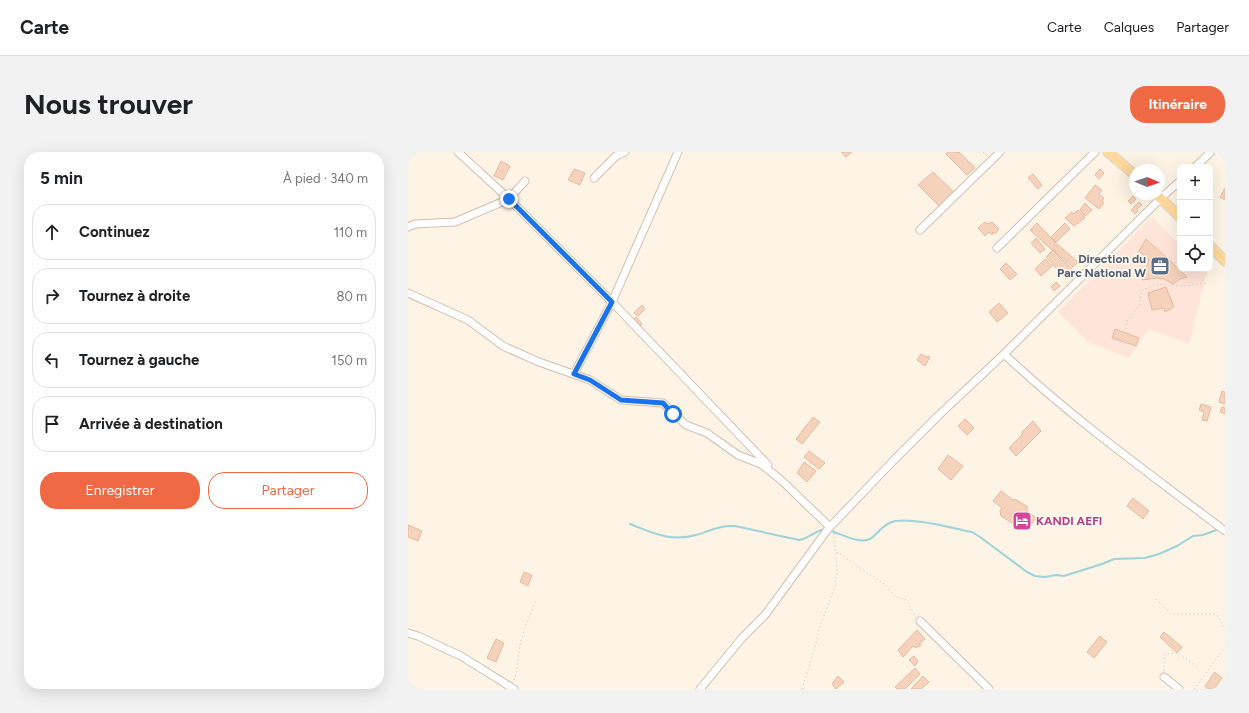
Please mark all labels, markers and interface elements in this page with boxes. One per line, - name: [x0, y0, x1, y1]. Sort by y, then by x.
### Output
- text: Carte: [20, 16, 69, 39]
- text: Carte: [1047, 19, 1082, 36]
- text: Calques: [1104, 19, 1154, 36]
- text: Partager: [1176, 19, 1229, 36]
- button: Itinéraire: [1130, 86, 1225, 123]
- text: Nous trouver: [24, 87, 193, 121]
- north arrow: [1129, 164, 1165, 200]
- map controls: [1177, 164, 1213, 272]
- button: +: [1177, 164, 1213, 200]
- text: 5 min: [40, 168, 83, 188]
- text: À pied · 340 m: [283, 171, 368, 186]
- route end: [500, 190, 518, 208]
- button: −: [1177, 200, 1213, 236]
- icon: ahead: [41, 221, 63, 243]
- text: Continuez: [79, 223, 150, 241]
- text: 110 m: [334, 225, 367, 240]
- button: locate: [1177, 236, 1213, 272]
- place label: Direction du Parc National W: [1057, 252, 1146, 280]
- office icon: Direction du Parc National W: [1149, 255, 1171, 277]
- icon: right: [41, 285, 63, 307]
- text: Tournez à droite: [79, 287, 190, 305]
- text: 80 m: [336, 289, 367, 304]
- icon: left: [41, 349, 63, 371]
- text: Tournez à gauche: [79, 351, 199, 369]
- text: 150 m: [332, 353, 367, 368]
- route start: [664, 405, 682, 423]
- icon: arrive: [41, 413, 63, 435]
- text: Arrivée à destination: [79, 415, 223, 433]
- button: Enregistrer: [40, 472, 200, 509]
- button: Partager: [208, 472, 368, 509]
- hotel icon: KANDI AEFI: [1011, 510, 1033, 532]
- place label: KANDI AEFI: [1036, 514, 1102, 528]

